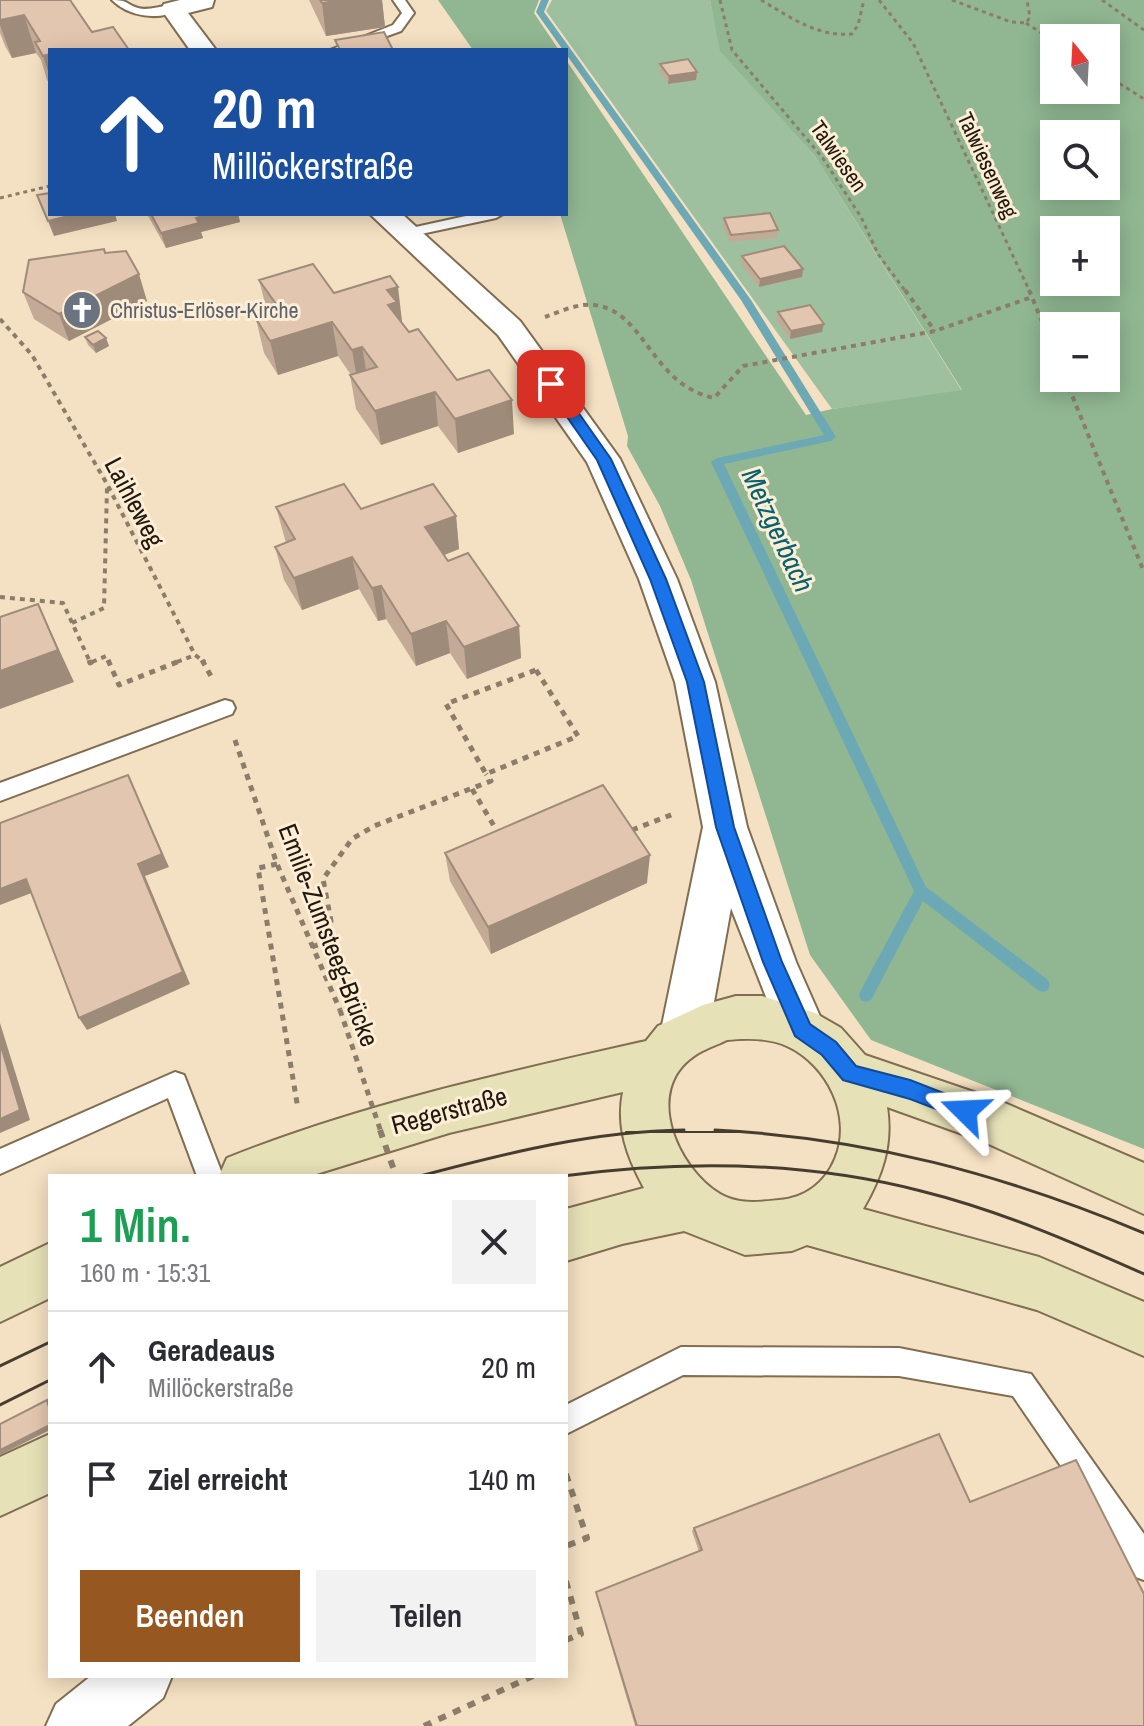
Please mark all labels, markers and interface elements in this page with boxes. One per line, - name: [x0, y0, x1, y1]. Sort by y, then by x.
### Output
- north arrow: [1040, 24, 1120, 104]
- map controls: [1040, 24, 1120, 392]
- text: 20 m: [212, 70, 317, 145]
- icon: ahead: [80, 80, 184, 184]
- street label: Talwiesenweg: [950, 107, 1026, 223]
- street label: Talwiesen: [804, 114, 874, 198]
- button: search: [1040, 120, 1120, 200]
- text: Millöckerstraße: [212, 142, 414, 190]
- button: +: [1040, 216, 1120, 296]
- church icon: Christus-Erlöser-Kirche: [61, 289, 103, 331]
- place label: Christus-Erlöser-Kirche: [110, 295, 298, 325]
- button: −: [1040, 312, 1120, 392]
- pin: [517, 350, 585, 418]
- icon: arrive: [529, 362, 573, 406]
- street label: Laihleweg: [97, 451, 173, 553]
- water label: Metzgerbach: [733, 462, 823, 598]
- street label: Emilie-Zumsteeg-Brücke: [270, 819, 388, 1051]
- position arrow: [923, 1069, 1007, 1153]
- street label: Regerstraße: [387, 1078, 511, 1142]
- text: 1 Min.: [80, 1192, 191, 1257]
- button: close: [452, 1200, 536, 1284]
- text: 160 m · 15:31: [80, 1255, 210, 1290]
- text: Geradeaus: [148, 1330, 275, 1370]
- icon: ahead: [80, 1345, 124, 1389]
- text: 20 m: [481, 1347, 536, 1387]
- text: Millöckerstraße: [148, 1370, 294, 1405]
- icon: arrive: [80, 1457, 124, 1501]
- text: Ziel erreicht: [148, 1459, 287, 1499]
- text: 140 m: [468, 1459, 536, 1499]
- button: Beenden: [80, 1570, 300, 1662]
- button: Teilen: [316, 1570, 536, 1662]

